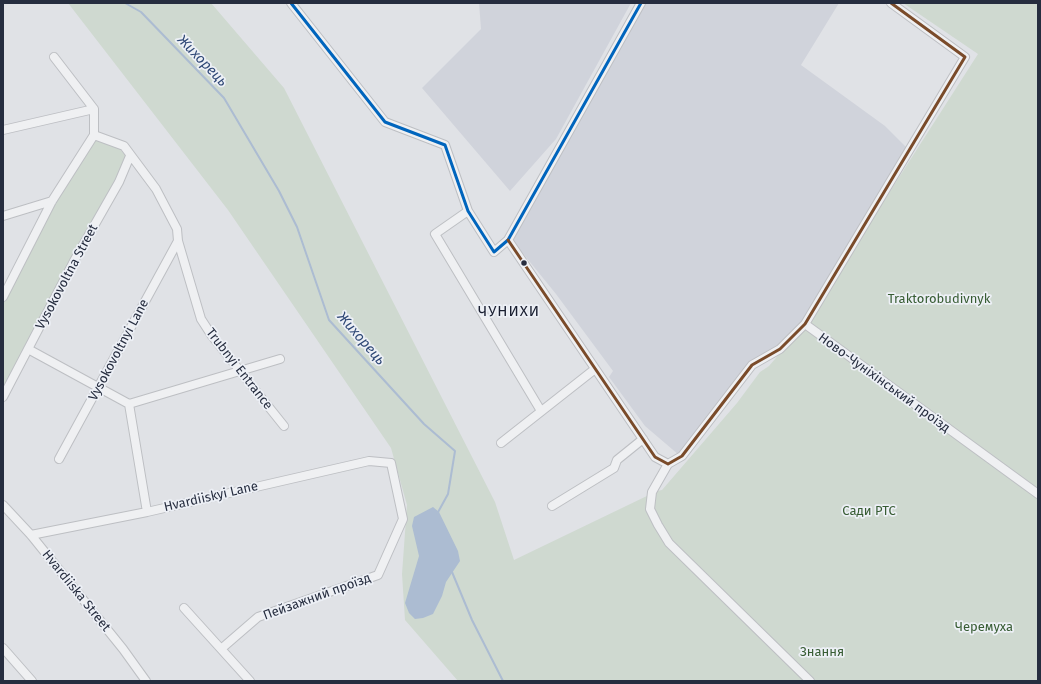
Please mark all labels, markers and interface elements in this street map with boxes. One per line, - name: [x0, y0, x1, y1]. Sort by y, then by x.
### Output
- water label: Жихорець: [173, 32, 231, 90]
- street label: Vysokovoltna Street: [33, 222, 101, 332]
- unlabelled marker: [519, 258, 529, 268]
- park label: Traktorobudivnyk: [888, 291, 990, 307]
- street label: Vysokovoltnyi Lane: [86, 297, 152, 403]
- district label: ЧУНИХИ: [478, 303, 540, 321]
- water label: Жихорець: [333, 309, 389, 369]
- street label: Trubnyi Entrance: [202, 325, 276, 413]
- street label: Ново-Чуніхінський проїзд: [815, 330, 953, 436]
- street label: Hvardiiskyi Lane: [162, 479, 260, 515]
- park label: Сади РТС: [842, 503, 896, 519]
- street label: Hvardiiska Street: [38, 547, 114, 635]
- street label: Пейзажний проїзд: [261, 570, 373, 624]
- park label: Черемуха: [955, 619, 1013, 635]
- park label: Знання: [800, 644, 844, 660]

